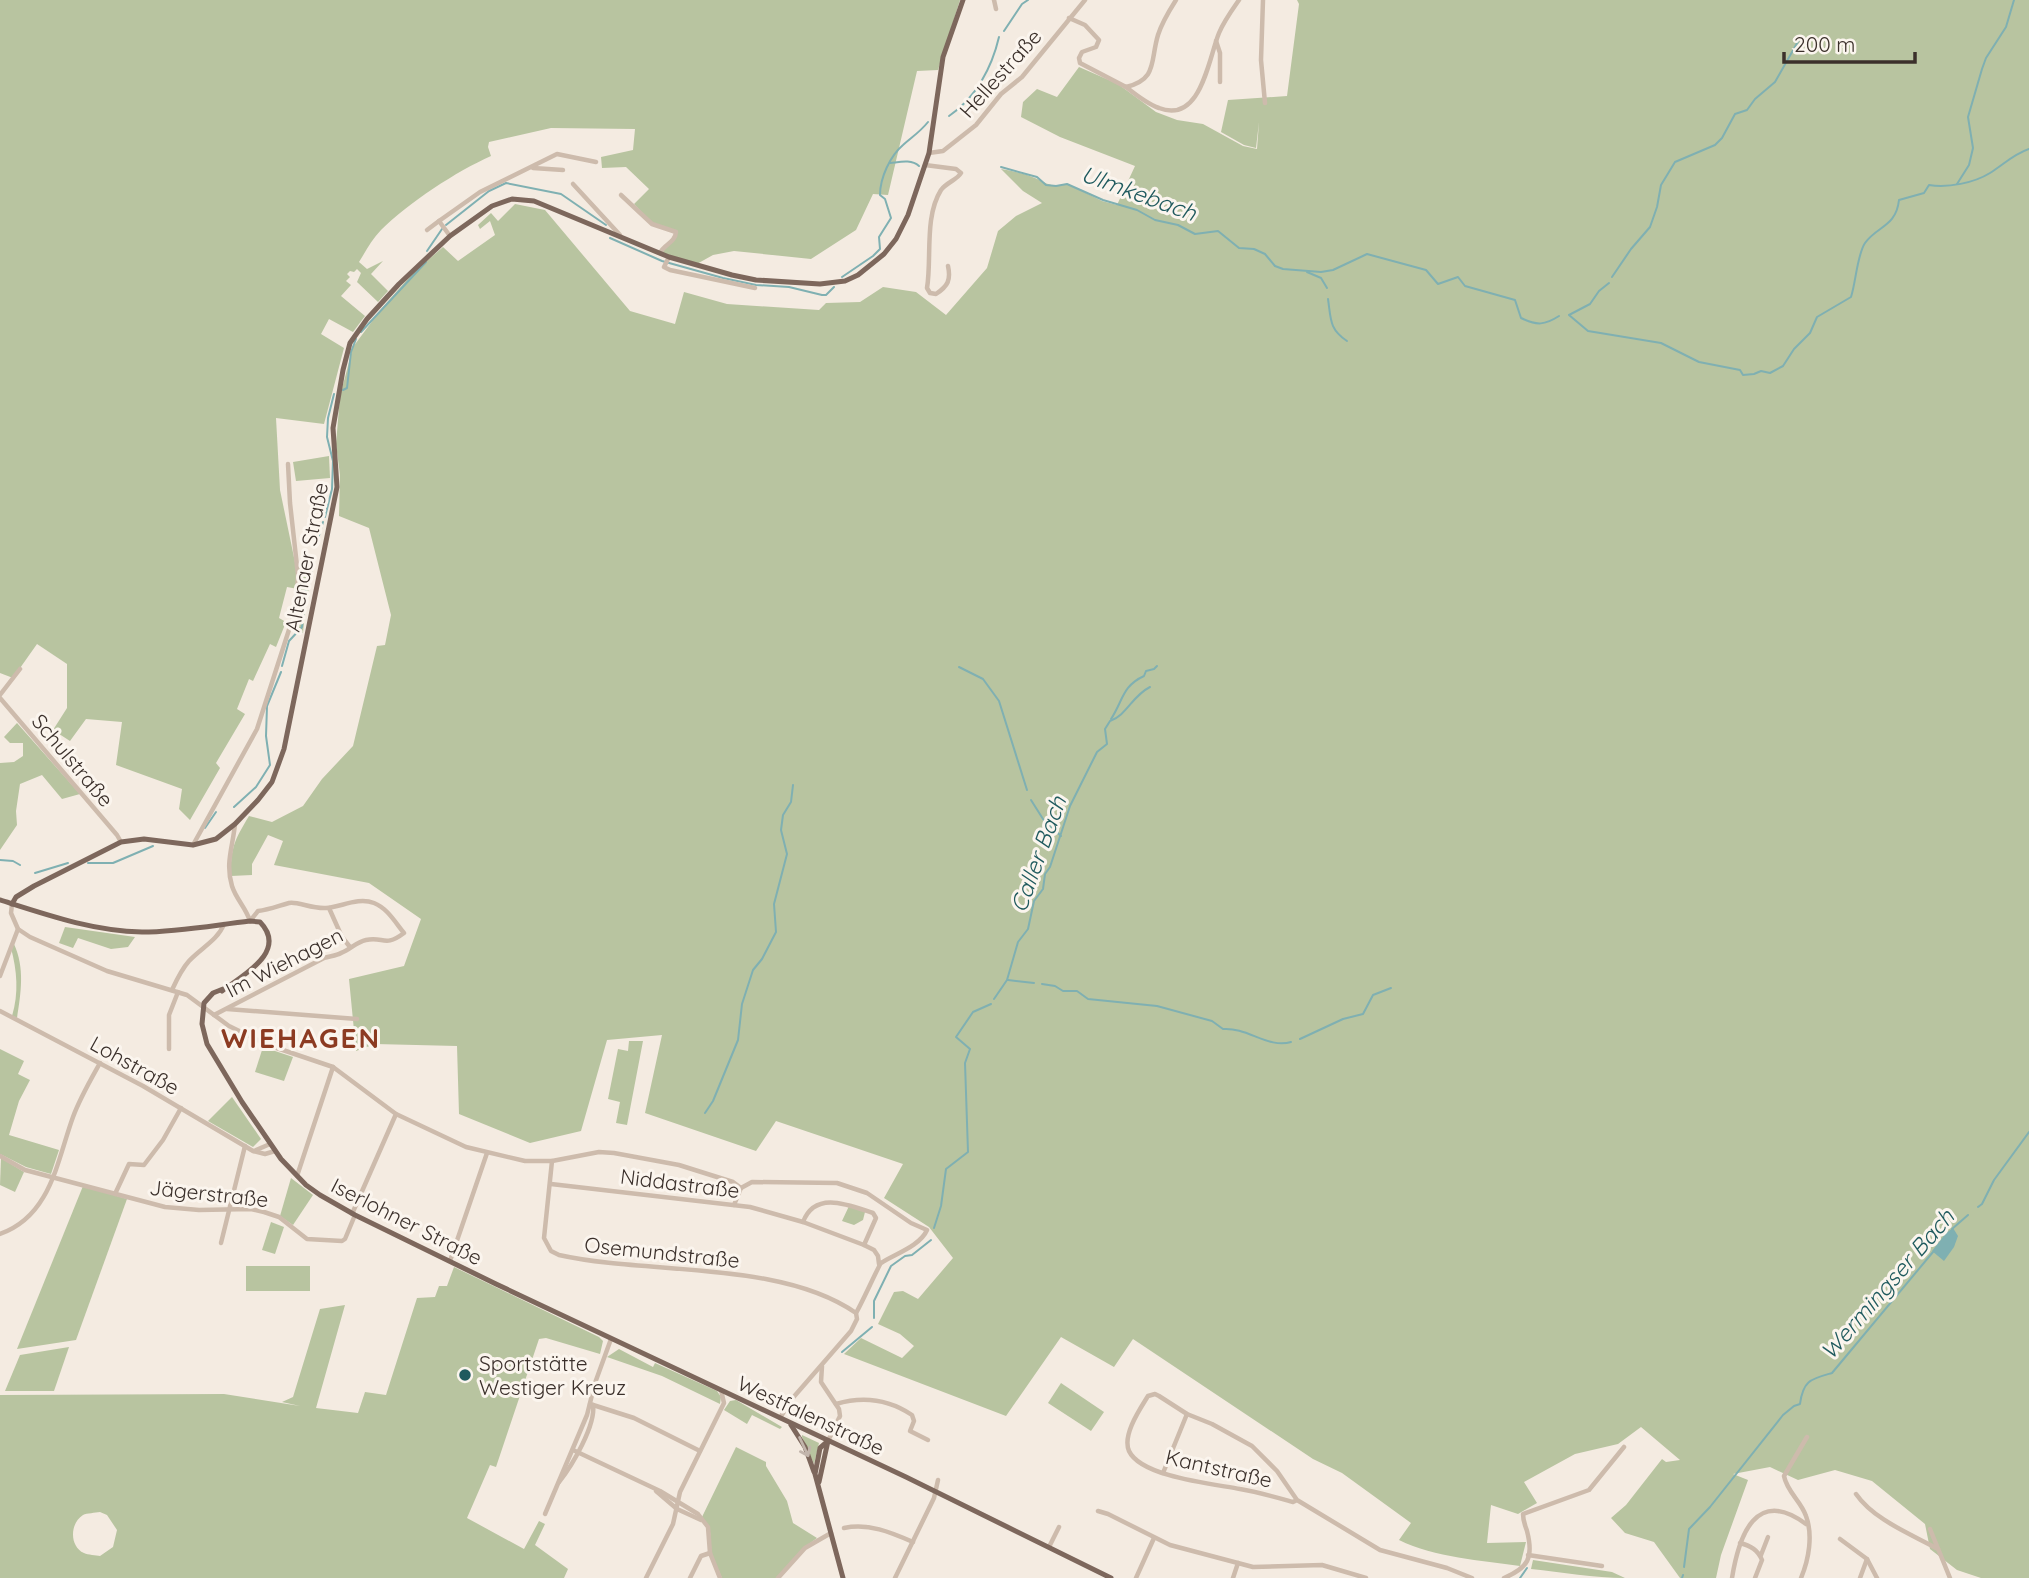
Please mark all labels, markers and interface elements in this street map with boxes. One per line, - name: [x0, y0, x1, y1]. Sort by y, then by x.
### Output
- scale bar: [1784, 21, 1915, 65]
- street label: Hellestraße: [953, 23, 1047, 123]
- text: 200 m: [1794, 31, 1856, 57]
- water label: Ulmkebach: [1078, 159, 1201, 228]
- street label: Altenaer Straße: [279, 480, 333, 634]
- street label: Schulstraße: [27, 708, 119, 812]
- water label: Caller Bach: [1004, 791, 1073, 916]
- street label: Im Wiehagen: [221, 921, 347, 1003]
- district label: WIEHAGEN: [221, 1020, 381, 1055]
- street label: Lohstraße: [86, 1030, 184, 1100]
- street label: Niddastraße: [619, 1163, 741, 1203]
- street label: Iserlohner Straße: [327, 1172, 487, 1270]
- street label: Jägerstraße: [148, 1174, 270, 1212]
- water label: Wermingser Bach: [1814, 1202, 1961, 1365]
- street label: Osemundstraße: [583, 1231, 741, 1273]
- place label: Sportstätte Westiger Kreuz: [479, 1350, 626, 1400]
- marker: Sportstätte Westiger Kreuz: [457, 1367, 473, 1383]
- street label: Westfalenstraße: [733, 1370, 889, 1460]
- one-way arrow: [797, 1436, 811, 1457]
- street label: Kantstraße: [1163, 1443, 1275, 1493]

